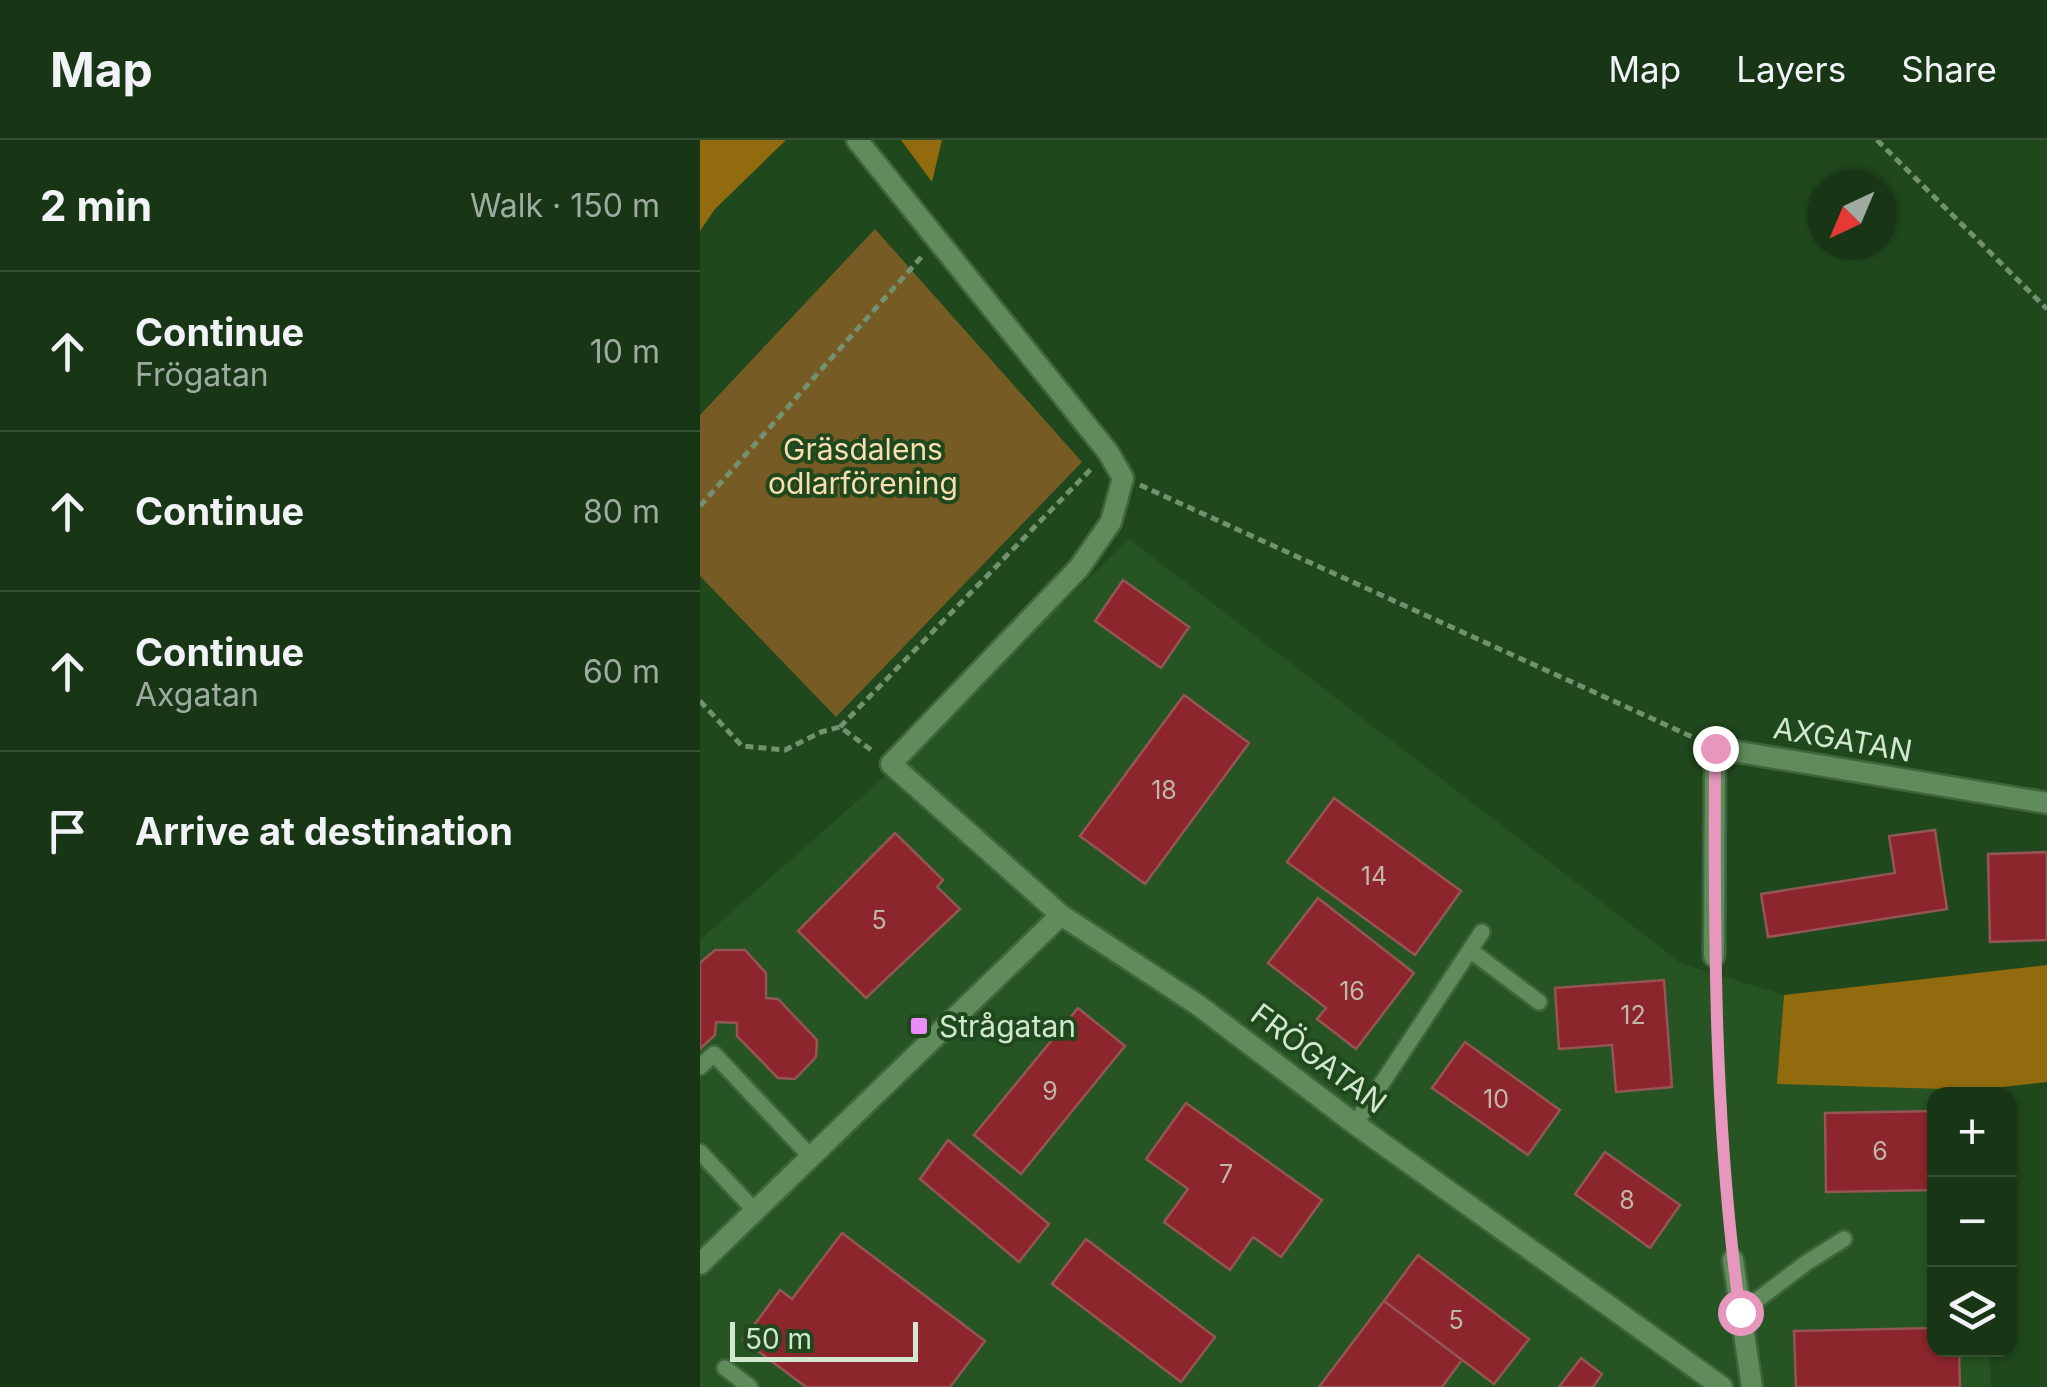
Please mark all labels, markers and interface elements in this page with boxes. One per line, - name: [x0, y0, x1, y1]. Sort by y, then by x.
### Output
- text: Map: [50, 40, 153, 99]
- text: Map: [1609, 48, 1681, 90]
- text: Layers: [1736, 48, 1846, 90]
- text: Share: [1901, 48, 1997, 90]
- north arrow: [1807, 170, 1897, 260]
- text: 2 min: [40, 180, 152, 231]
- text: Walk · 150 m: [470, 186, 660, 225]
- text: Continue: [135, 309, 304, 355]
- icon: ahead: [40, 324, 95, 379]
- text: 10 m: [590, 332, 660, 371]
- text: Frögatan: [135, 355, 269, 394]
- park label: Gräsdalens odlarförening: [768, 431, 958, 501]
- icon: ahead: [40, 484, 95, 539]
- text: Continue: [135, 488, 304, 534]
- text: 80 m: [583, 492, 660, 531]
- text: Continue: [135, 629, 304, 675]
- icon: ahead: [40, 644, 95, 699]
- text: 60 m: [583, 652, 660, 691]
- text: Axgatan: [135, 675, 259, 714]
- street label: AXGATAN: [1771, 709, 1915, 769]
- route end: [1693, 726, 1739, 772]
- house number: 18: [1151, 775, 1177, 805]
- icon: arrive: [40, 804, 95, 859]
- text: Arrive at destination: [135, 808, 513, 854]
- house number: 14: [1361, 861, 1387, 891]
- house number: 5: [871, 905, 887, 935]
- house number: 16: [1339, 976, 1365, 1006]
- street label: FRÖGATAN: [1244, 995, 1394, 1121]
- house number: 12: [1620, 1000, 1646, 1030]
- place label: Strågatan: [939, 1008, 1076, 1044]
- marker: Strågatan: [908, 1015, 930, 1037]
- house number: 9: [1042, 1076, 1058, 1106]
- house number: 10: [1483, 1084, 1509, 1114]
- map controls: [1927, 1087, 2017, 1357]
- button: +: [1927, 1087, 2017, 1177]
- house number: 6: [1872, 1136, 1888, 1166]
- house number: 7: [1219, 1159, 1233, 1189]
- button: −: [1927, 1177, 2017, 1267]
- house number: 8: [1619, 1185, 1635, 1215]
- button: layers: [1927, 1267, 2017, 1357]
- route start: [1718, 1290, 1764, 1336]
- house number: 5: [1448, 1305, 1464, 1335]
- scale bar: [730, 1317, 918, 1362]
- text: 50 m: [745, 1322, 812, 1356]

